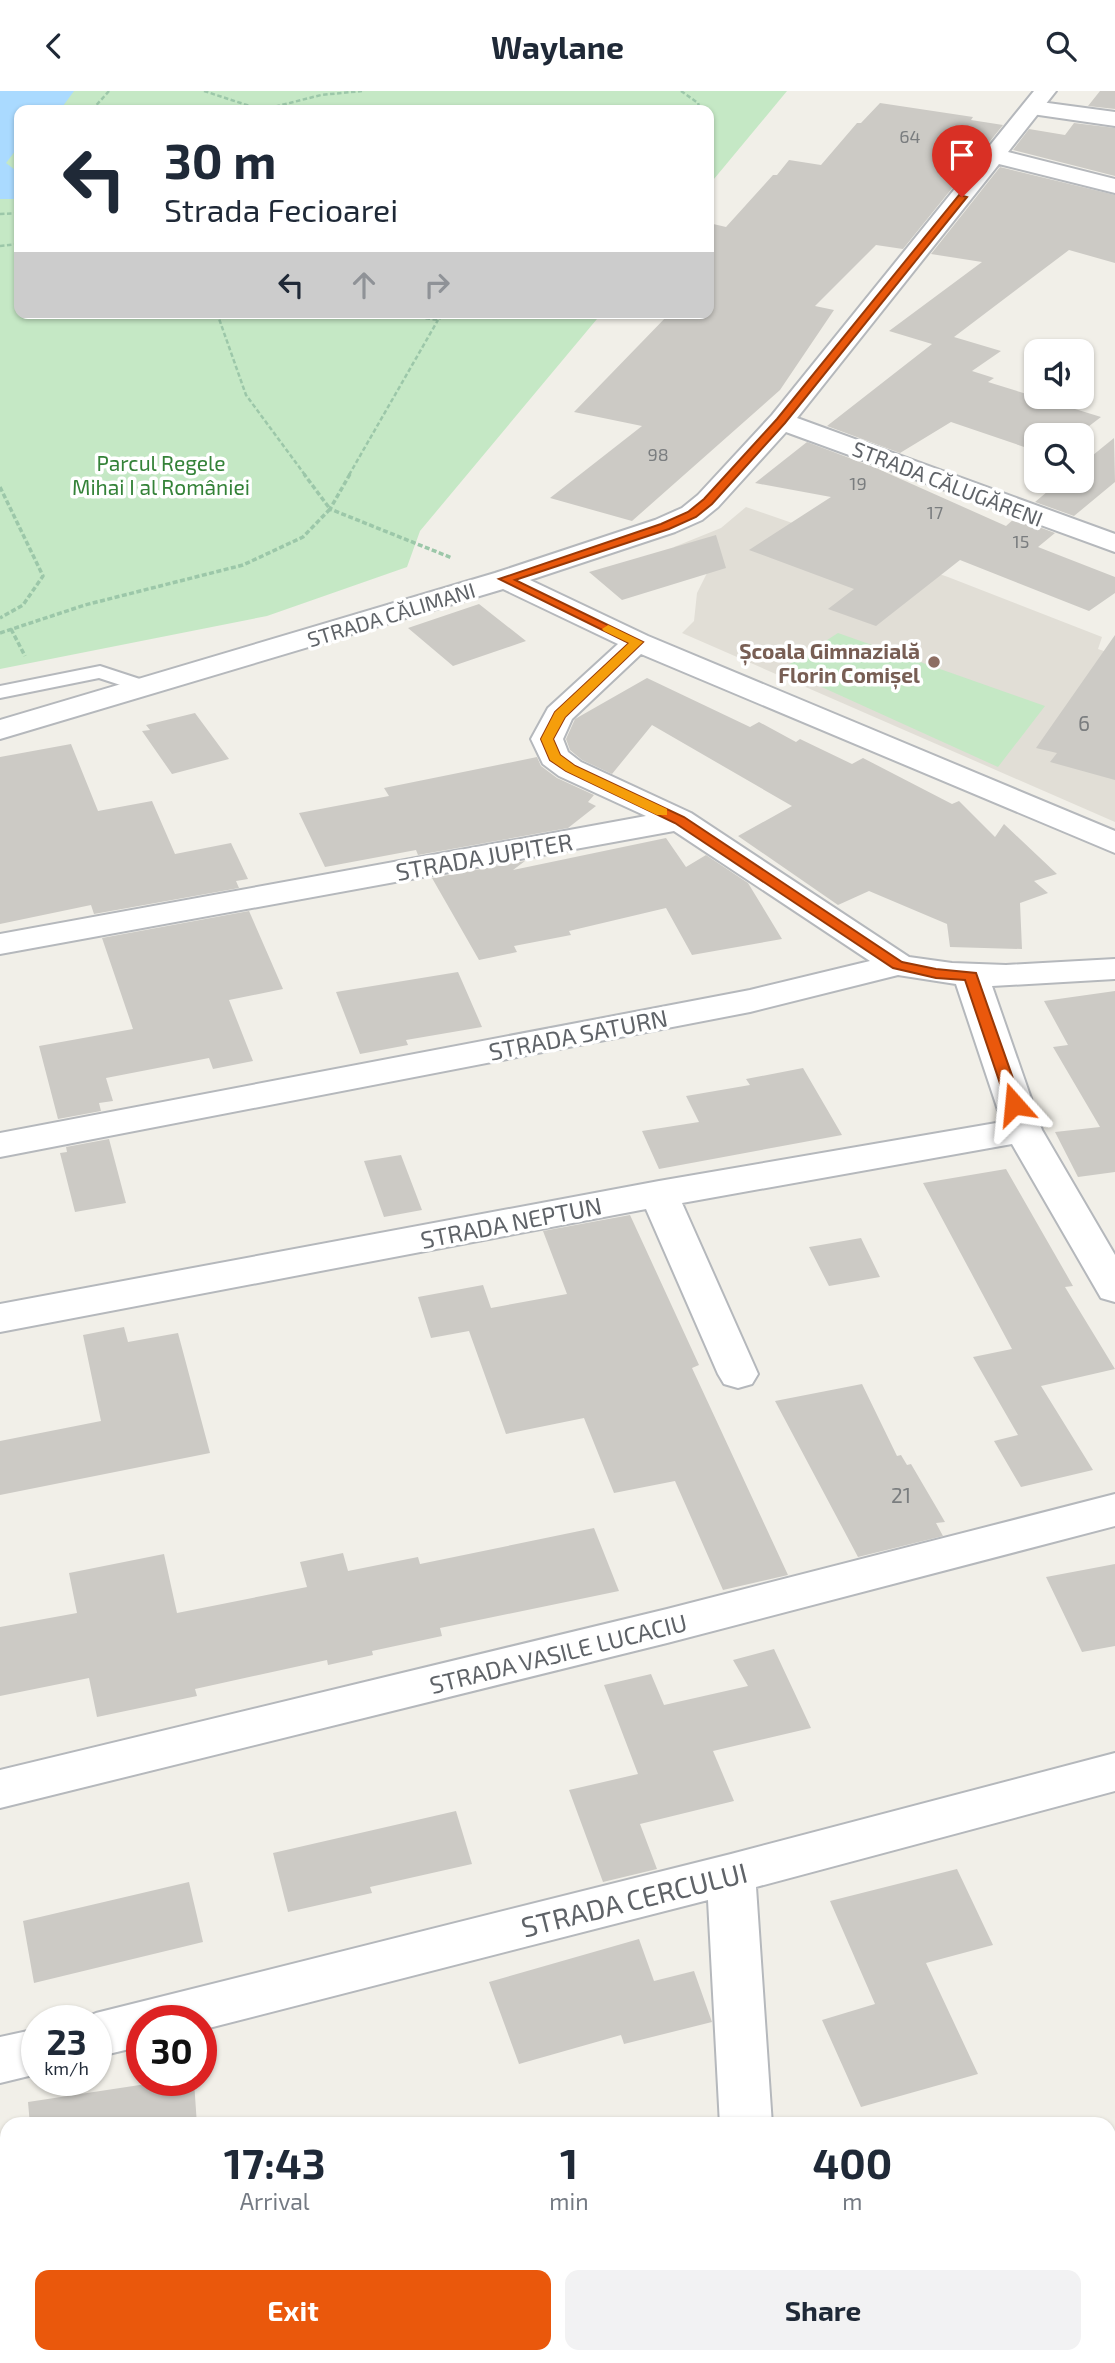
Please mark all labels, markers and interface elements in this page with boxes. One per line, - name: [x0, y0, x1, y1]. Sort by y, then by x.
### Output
- icon: back: [35, 27, 73, 65]
- text: Waylane: [491, 27, 624, 65]
- icon: search: [1042, 27, 1080, 65]
- house number: 64: [899, 125, 921, 147]
- pin: [932, 125, 992, 197]
- text: 30 m: [164, 130, 276, 189]
- icon: left: [49, 133, 140, 224]
- icon: arrive: [943, 136, 981, 174]
- text: Strada Fecioarei: [164, 190, 398, 228]
- icon: left: [272, 266, 310, 304]
- icon: ahead: [345, 266, 383, 304]
- icon: right: [418, 266, 456, 304]
- map controls: [1024, 339, 1094, 493]
- button: sound: [1024, 339, 1094, 409]
- button: search: [1024, 423, 1094, 493]
- street label: STRADA CĂLUGĂRENI: [849, 435, 1047, 531]
- house number: 98: [647, 443, 669, 465]
- park label: Parcul Regele Mihai I al României: [72, 450, 250, 499]
- house number: 19: [849, 472, 867, 494]
- house number: 17: [927, 501, 943, 523]
- house number: 15: [1013, 530, 1029, 552]
- street label: STRADA CĂLIMANI: [304, 577, 478, 651]
- place label: Școala Gimnazială Florin Comișel: [739, 638, 920, 690]
- marker: Școala Gimnazială Florin Comișel: [926, 654, 942, 670]
- house number: 6: [1078, 710, 1090, 735]
- street label: STRADA JUPITER: [393, 826, 575, 886]
- street label: STRADA SATURN: [486, 1002, 670, 1066]
- position arrow: [977, 1067, 1051, 1141]
- street label: STRADA NEPTUN: [418, 1190, 604, 1254]
- house number: 21: [891, 1482, 911, 1507]
- street label: STRADA VASILE LUCACIU: [426, 1607, 690, 1699]
- street label: STRADA CERCULUI: [518, 1854, 750, 1944]
- speed limit sign: 30: [126, 2005, 217, 2096]
- text: 23: [46, 2020, 87, 2062]
- text: km/h: [44, 2057, 89, 2079]
- text: 17:43: [224, 2137, 326, 2187]
- text: 1: [560, 2137, 578, 2187]
- text: 400: [812, 2137, 892, 2187]
- text: Arrival: [240, 2187, 310, 2215]
- text: min: [549, 2187, 589, 2215]
- text: m: [842, 2187, 862, 2215]
- button: Exit: [35, 2270, 551, 2350]
- button: Share: [565, 2270, 1081, 2350]

